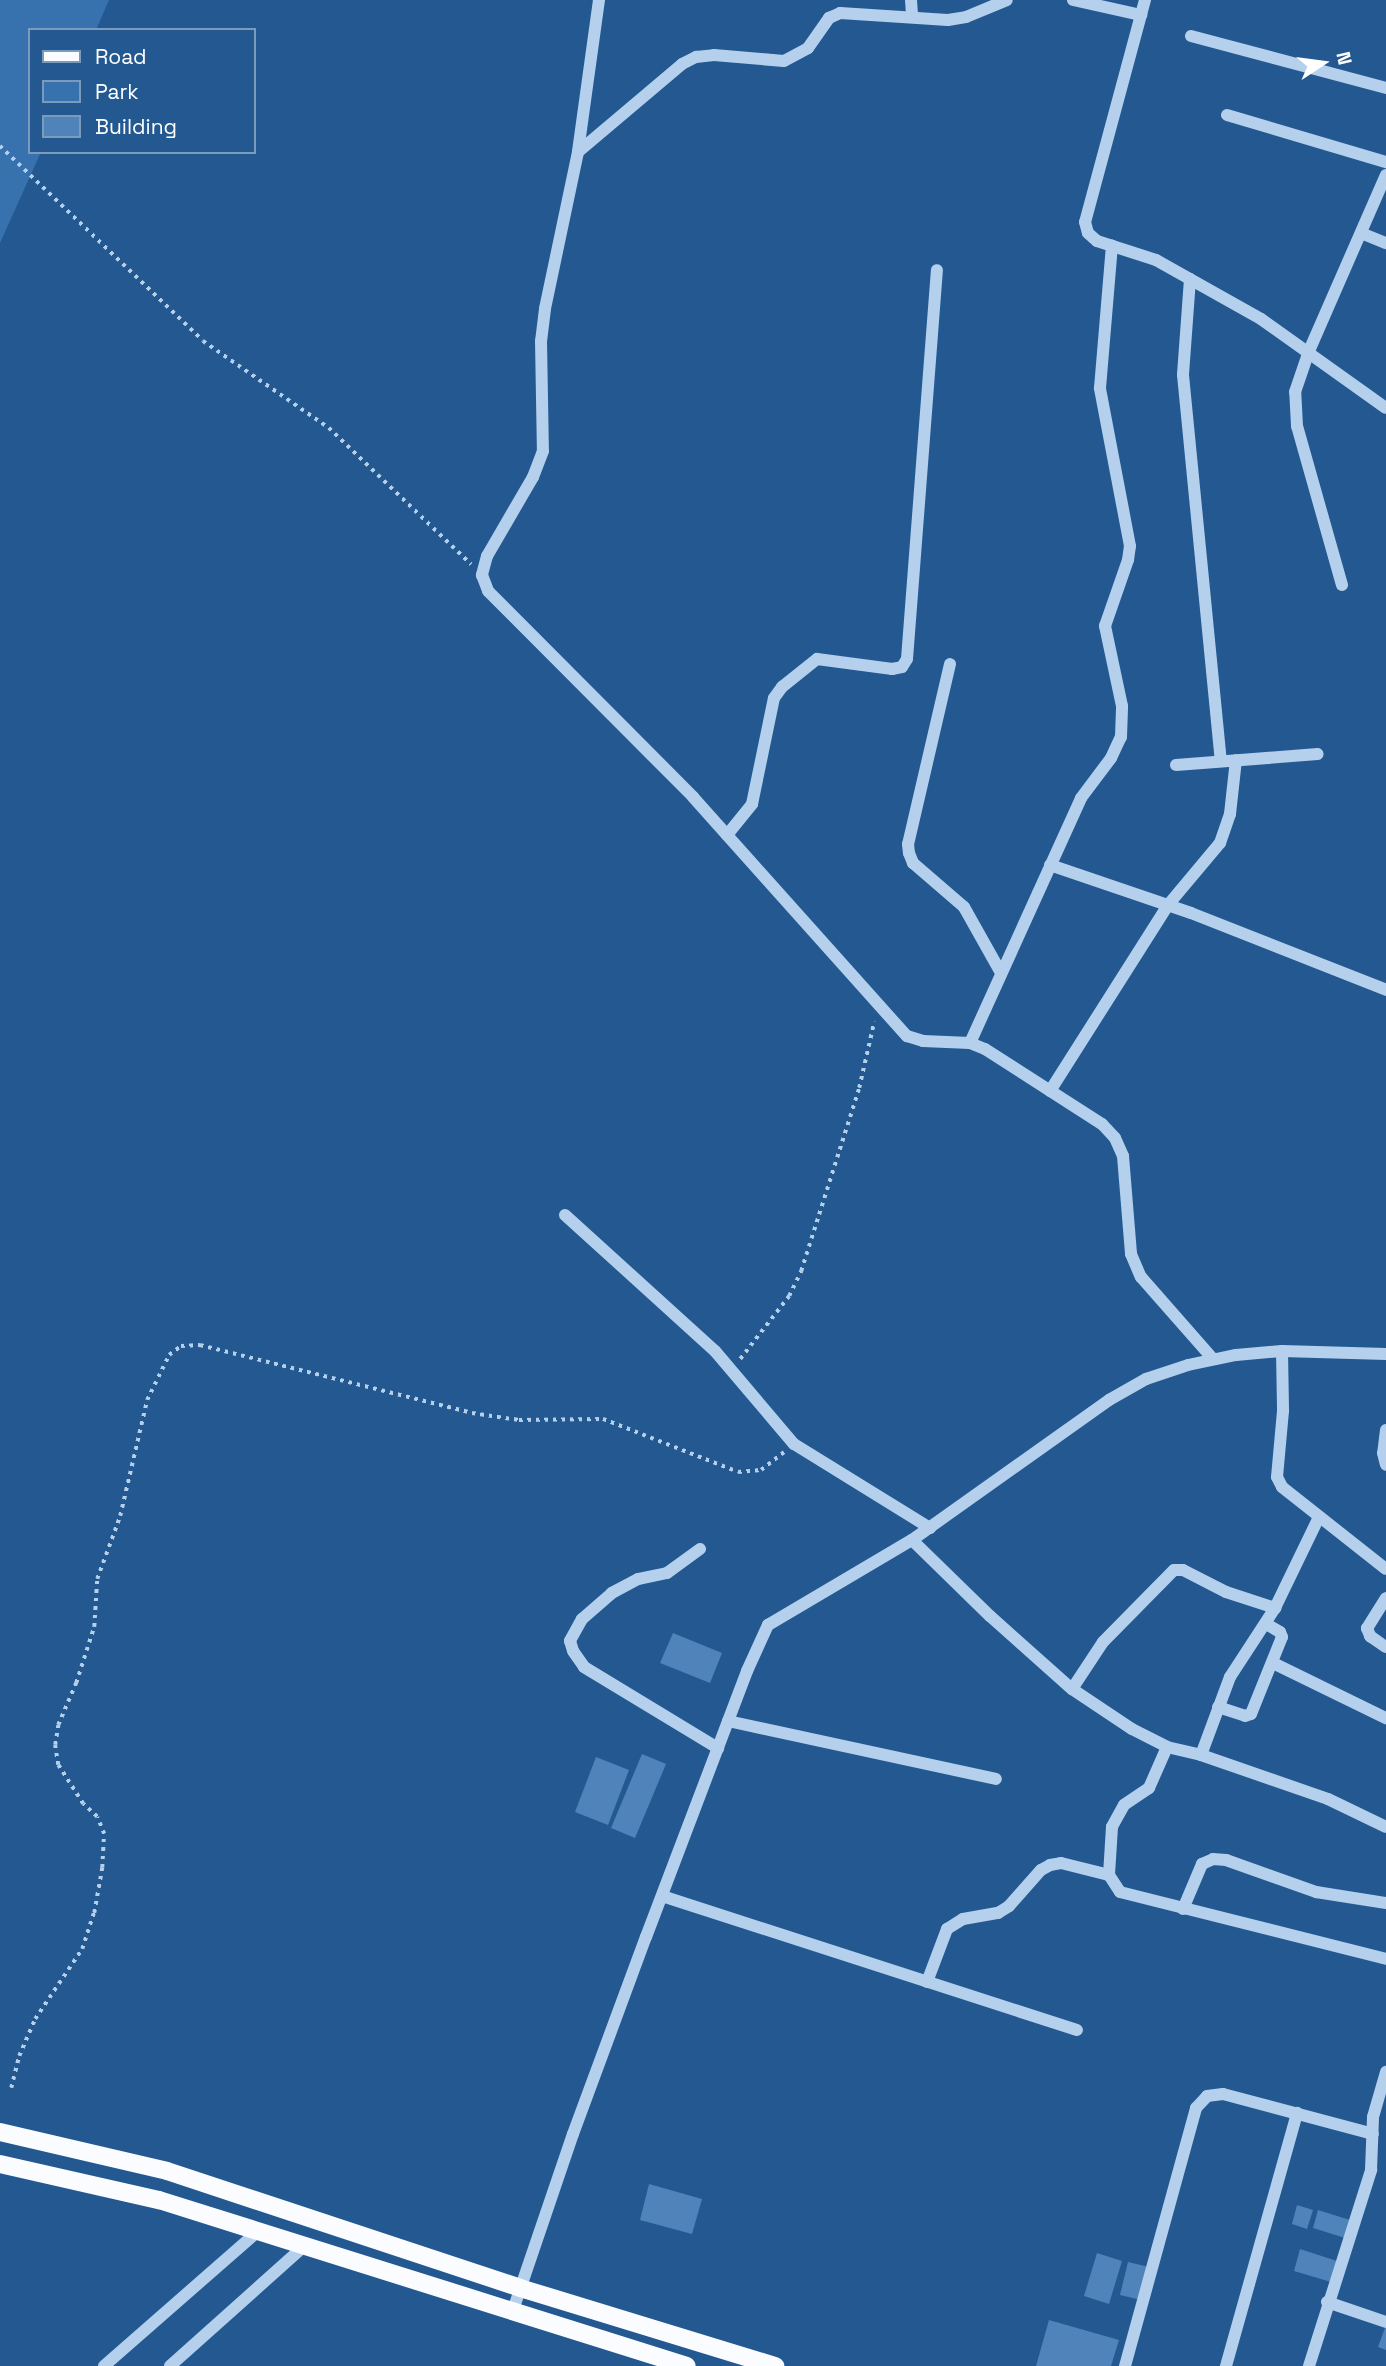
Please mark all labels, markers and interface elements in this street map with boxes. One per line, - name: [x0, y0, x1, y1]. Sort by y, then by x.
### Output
- legend: [28, 28, 256, 154]
- north arrow: [1288, 28, 1358, 98]
- text: Road: [95, 43, 147, 70]
- text: N: [1330, 49, 1358, 67]
- text: Park: [95, 78, 139, 105]
- text: Building: [95, 113, 177, 140]

